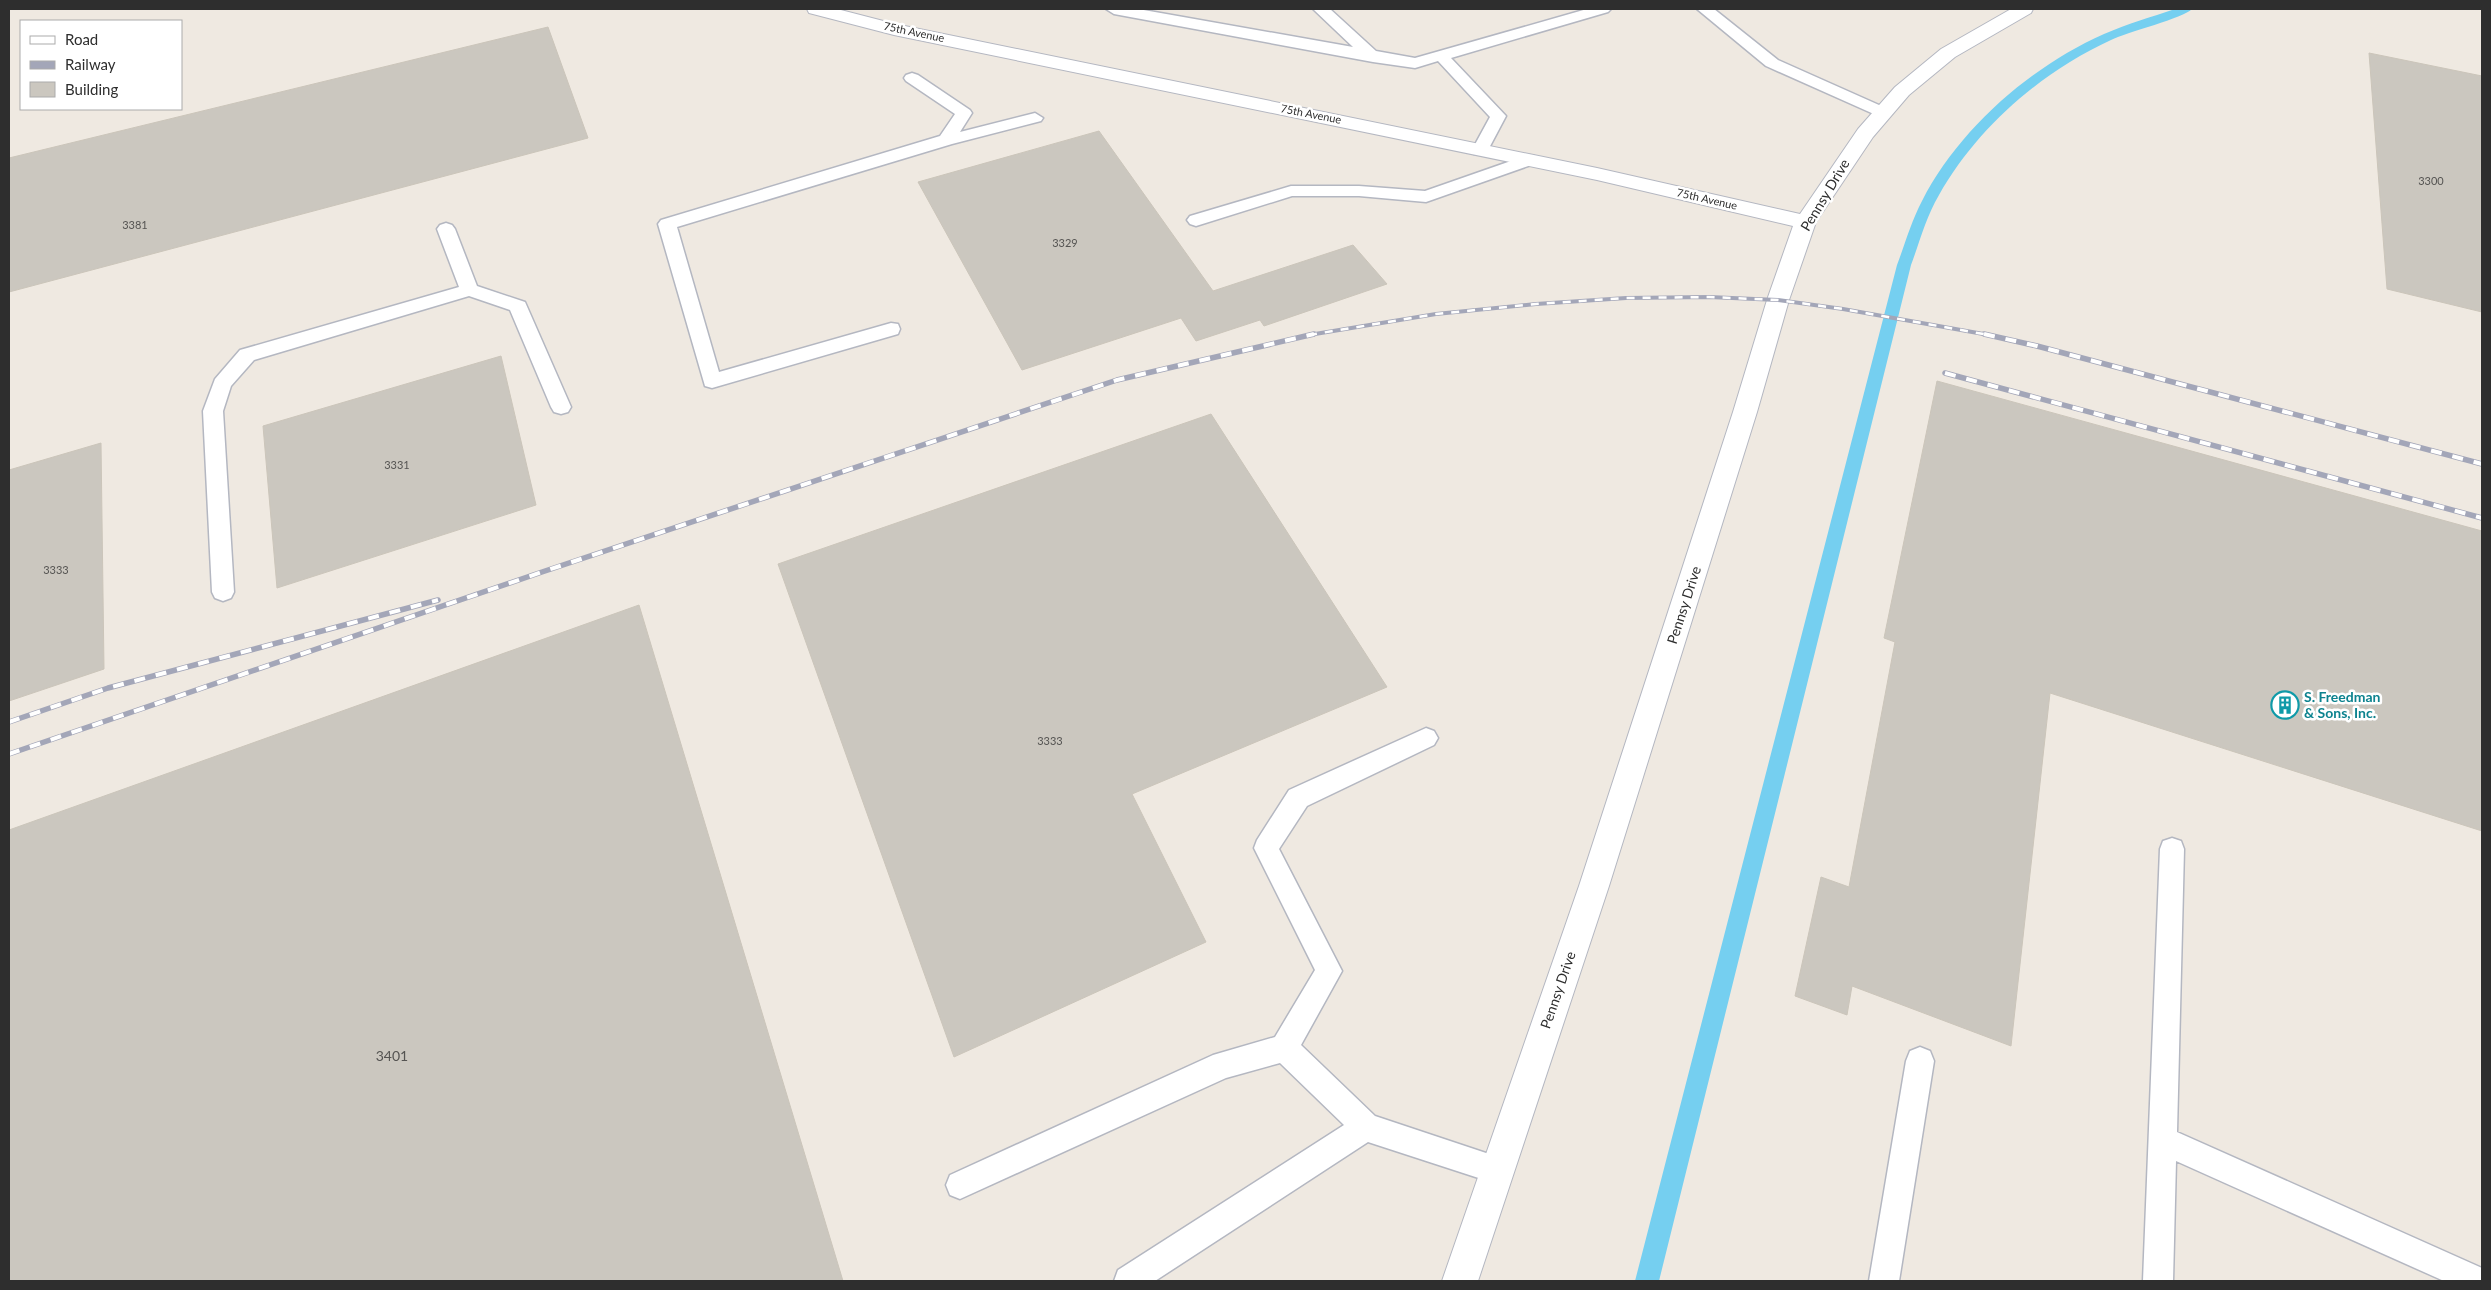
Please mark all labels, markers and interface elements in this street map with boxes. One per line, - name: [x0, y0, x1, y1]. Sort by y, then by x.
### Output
- street label: 75th Avenue: [883, 19, 946, 44]
- legend: [20, 20, 182, 110]
- text: Road: [65, 30, 98, 48]
- text: Railway: [65, 55, 116, 73]
- text: Building: [65, 80, 118, 98]
- street label: 75th Avenue: [1280, 101, 1343, 126]
- street label: Pennsy Drive: [1796, 156, 1853, 234]
- house number: 3300: [2418, 174, 2444, 187]
- street label: 75th Avenue: [1676, 185, 1739, 212]
- house number: 3381: [122, 218, 148, 231]
- house number: 3329: [1052, 236, 1078, 249]
- house number: 3331: [384, 458, 410, 471]
- house number: 3333: [43, 563, 69, 576]
- street label: Pennsy Drive: [1663, 564, 1704, 646]
- place label: S. Freedman & Sons, Inc.: [2304, 688, 2381, 721]
- building icon: S. Freedman & Sons, Inc.: [2270, 690, 2300, 720]
- house number: 3333: [1037, 734, 1063, 747]
- street label: Pennsy Drive: [1536, 949, 1579, 1031]
- house number: 3401: [376, 1047, 408, 1064]

